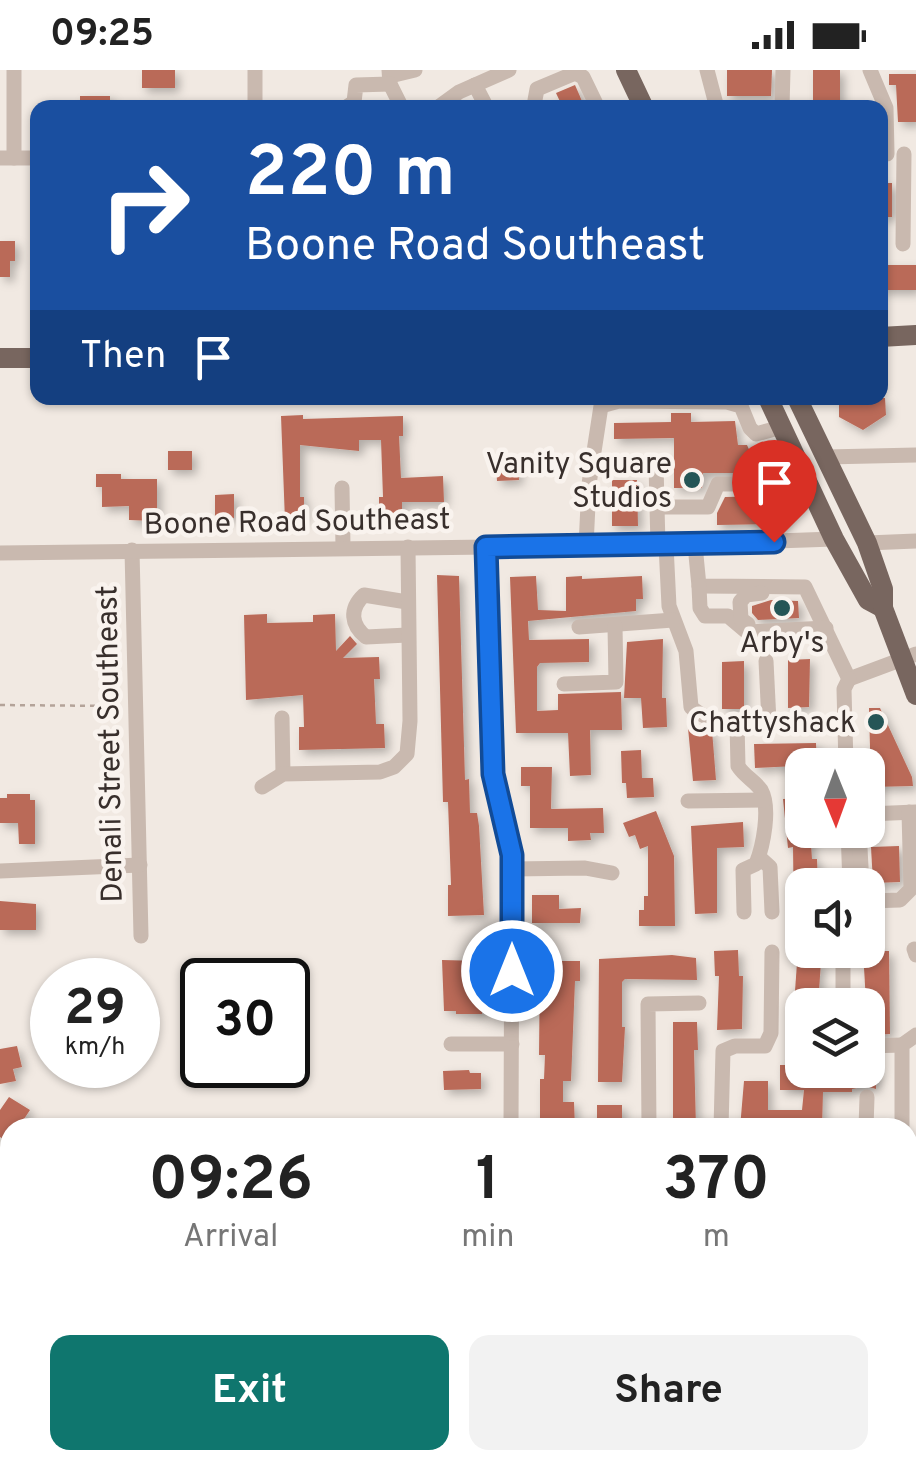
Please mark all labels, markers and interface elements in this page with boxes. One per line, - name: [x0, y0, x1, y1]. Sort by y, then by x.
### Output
- text: 09:25: [50, 11, 154, 60]
- text: 220 m: [245, 132, 455, 221]
- icon: right: [80, 140, 210, 270]
- text: Boone Road Southeast: [245, 219, 705, 276]
- icon: arrive: [186, 330, 241, 385]
- text: Then: [80, 333, 166, 382]
- pin: [732, 440, 817, 543]
- place label: Vanity Square Studios: [485, 447, 672, 518]
- icon: arrive: [747, 455, 802, 510]
- marker: Vanity Square Studios: [681, 469, 703, 491]
- street label: Boone Road Southeast: [143, 502, 451, 545]
- street label: Denali Street Southeast: [90, 585, 133, 903]
- marker: Arby's: [771, 597, 793, 619]
- place label: Arby's: [740, 626, 824, 663]
- place label: Chattyshack: [689, 706, 856, 743]
- marker: Chattyshack: [865, 711, 887, 733]
- north arrow: [785, 748, 885, 848]
- map controls: [785, 748, 885, 1088]
- button: sound: [785, 868, 885, 968]
- position arrow: [460, 919, 564, 1023]
- speed limit sign: 30: [180, 958, 310, 1088]
- text: 29: [64, 979, 126, 1042]
- button: layers: [785, 988, 885, 1088]
- text: km/h: [65, 1032, 125, 1064]
- text: 09:26: [148, 1145, 313, 1221]
- text: 1: [476, 1145, 500, 1221]
- text: 370: [663, 1145, 770, 1221]
- text: Arrival: [183, 1218, 278, 1258]
- text: min: [461, 1218, 514, 1258]
- text: m: [703, 1218, 730, 1258]
- button: Exit: [50, 1335, 449, 1450]
- button: Share: [469, 1335, 868, 1450]

